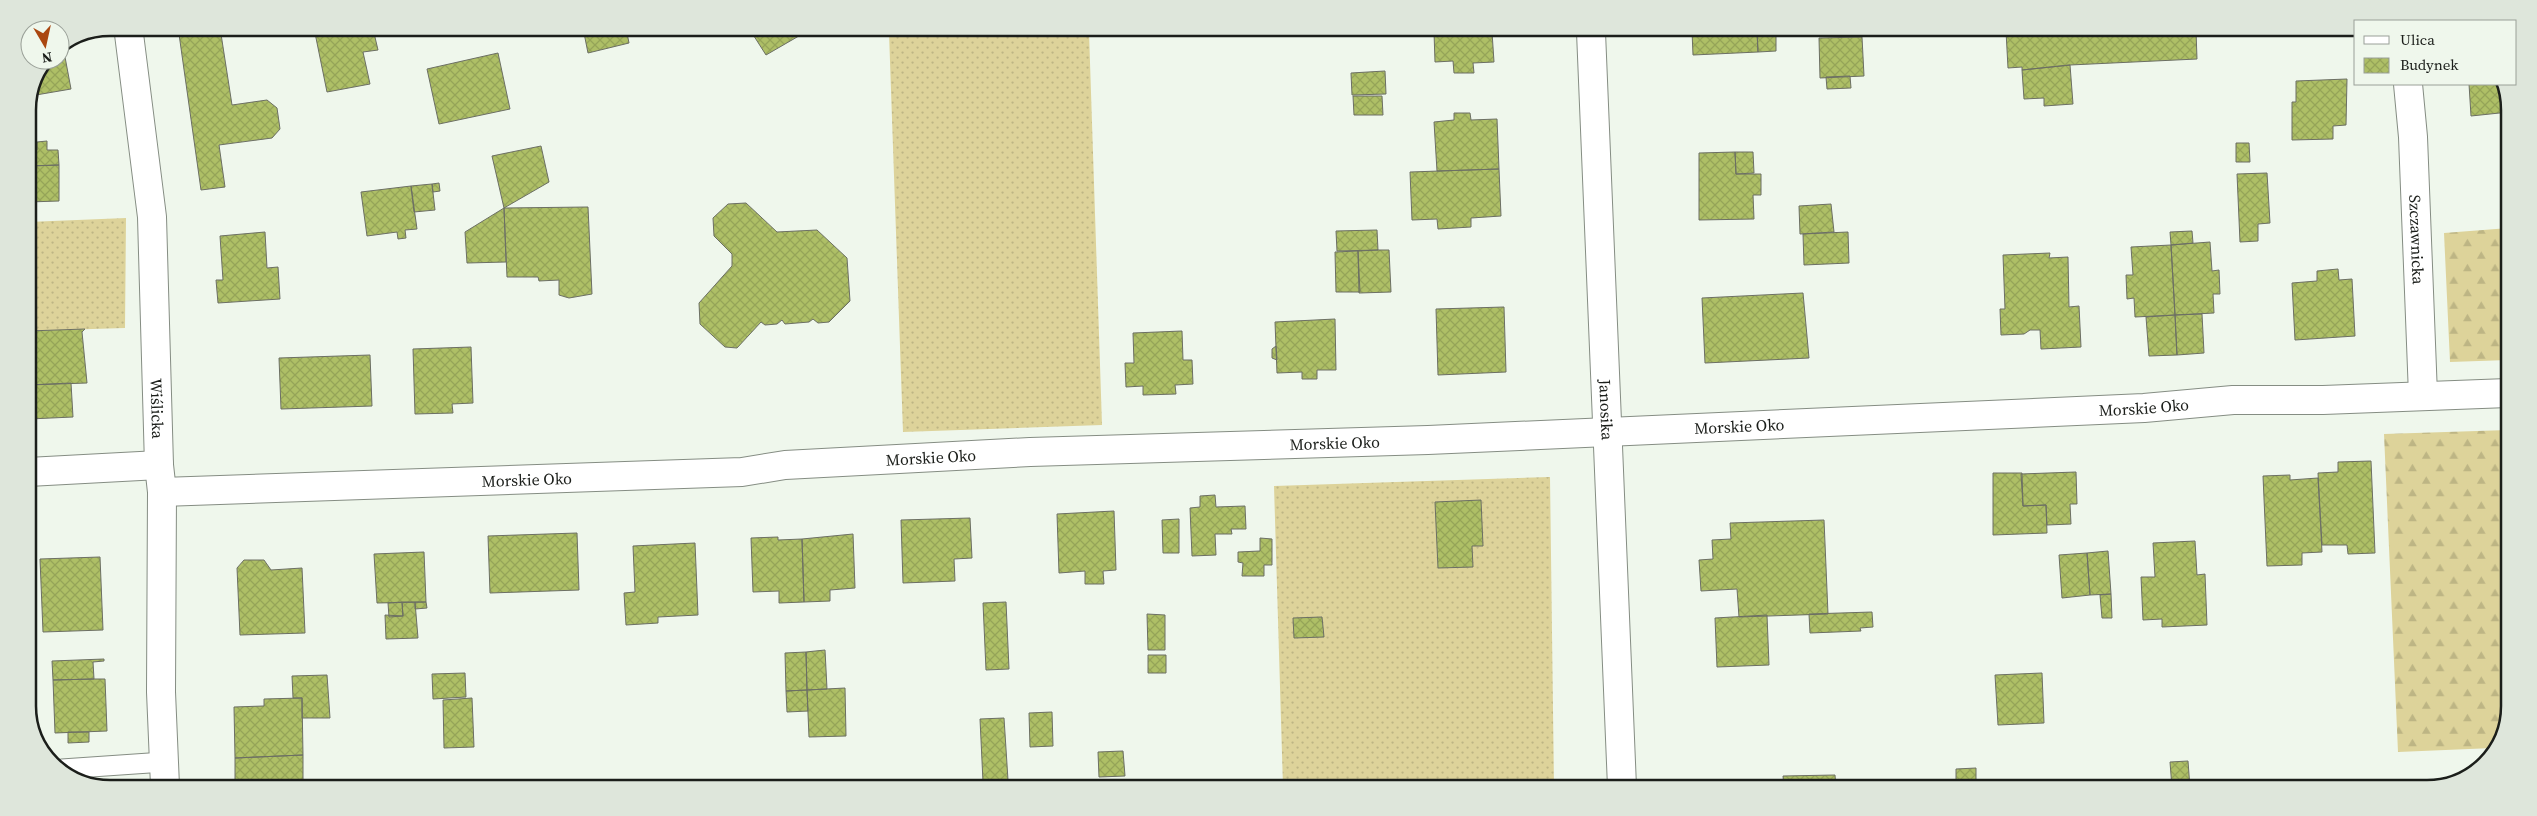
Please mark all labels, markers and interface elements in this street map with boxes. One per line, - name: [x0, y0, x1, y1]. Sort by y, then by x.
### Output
- north arrow: [20, 20, 70, 70]
- legend: [2354, 20, 2517, 85]
- text: Ulica: [2400, 29, 2435, 50]
- text: N: [40, 47, 54, 69]
- text: Budynek: [2400, 54, 2459, 75]
- street label: Szczawnicka: [2404, 194, 2430, 286]
- street label: Wiślicka: [146, 378, 169, 440]
- street label: Janosika: [1594, 378, 1619, 441]
- street label: Morskie Oko: [2098, 393, 2190, 421]
- street label: Morskie Oko: [1694, 413, 1785, 439]
- street label: Morskie Oko: [1289, 430, 1380, 455]
- street label: Morskie Oko: [885, 444, 977, 471]
- street label: Morskie Oko: [481, 467, 573, 492]

